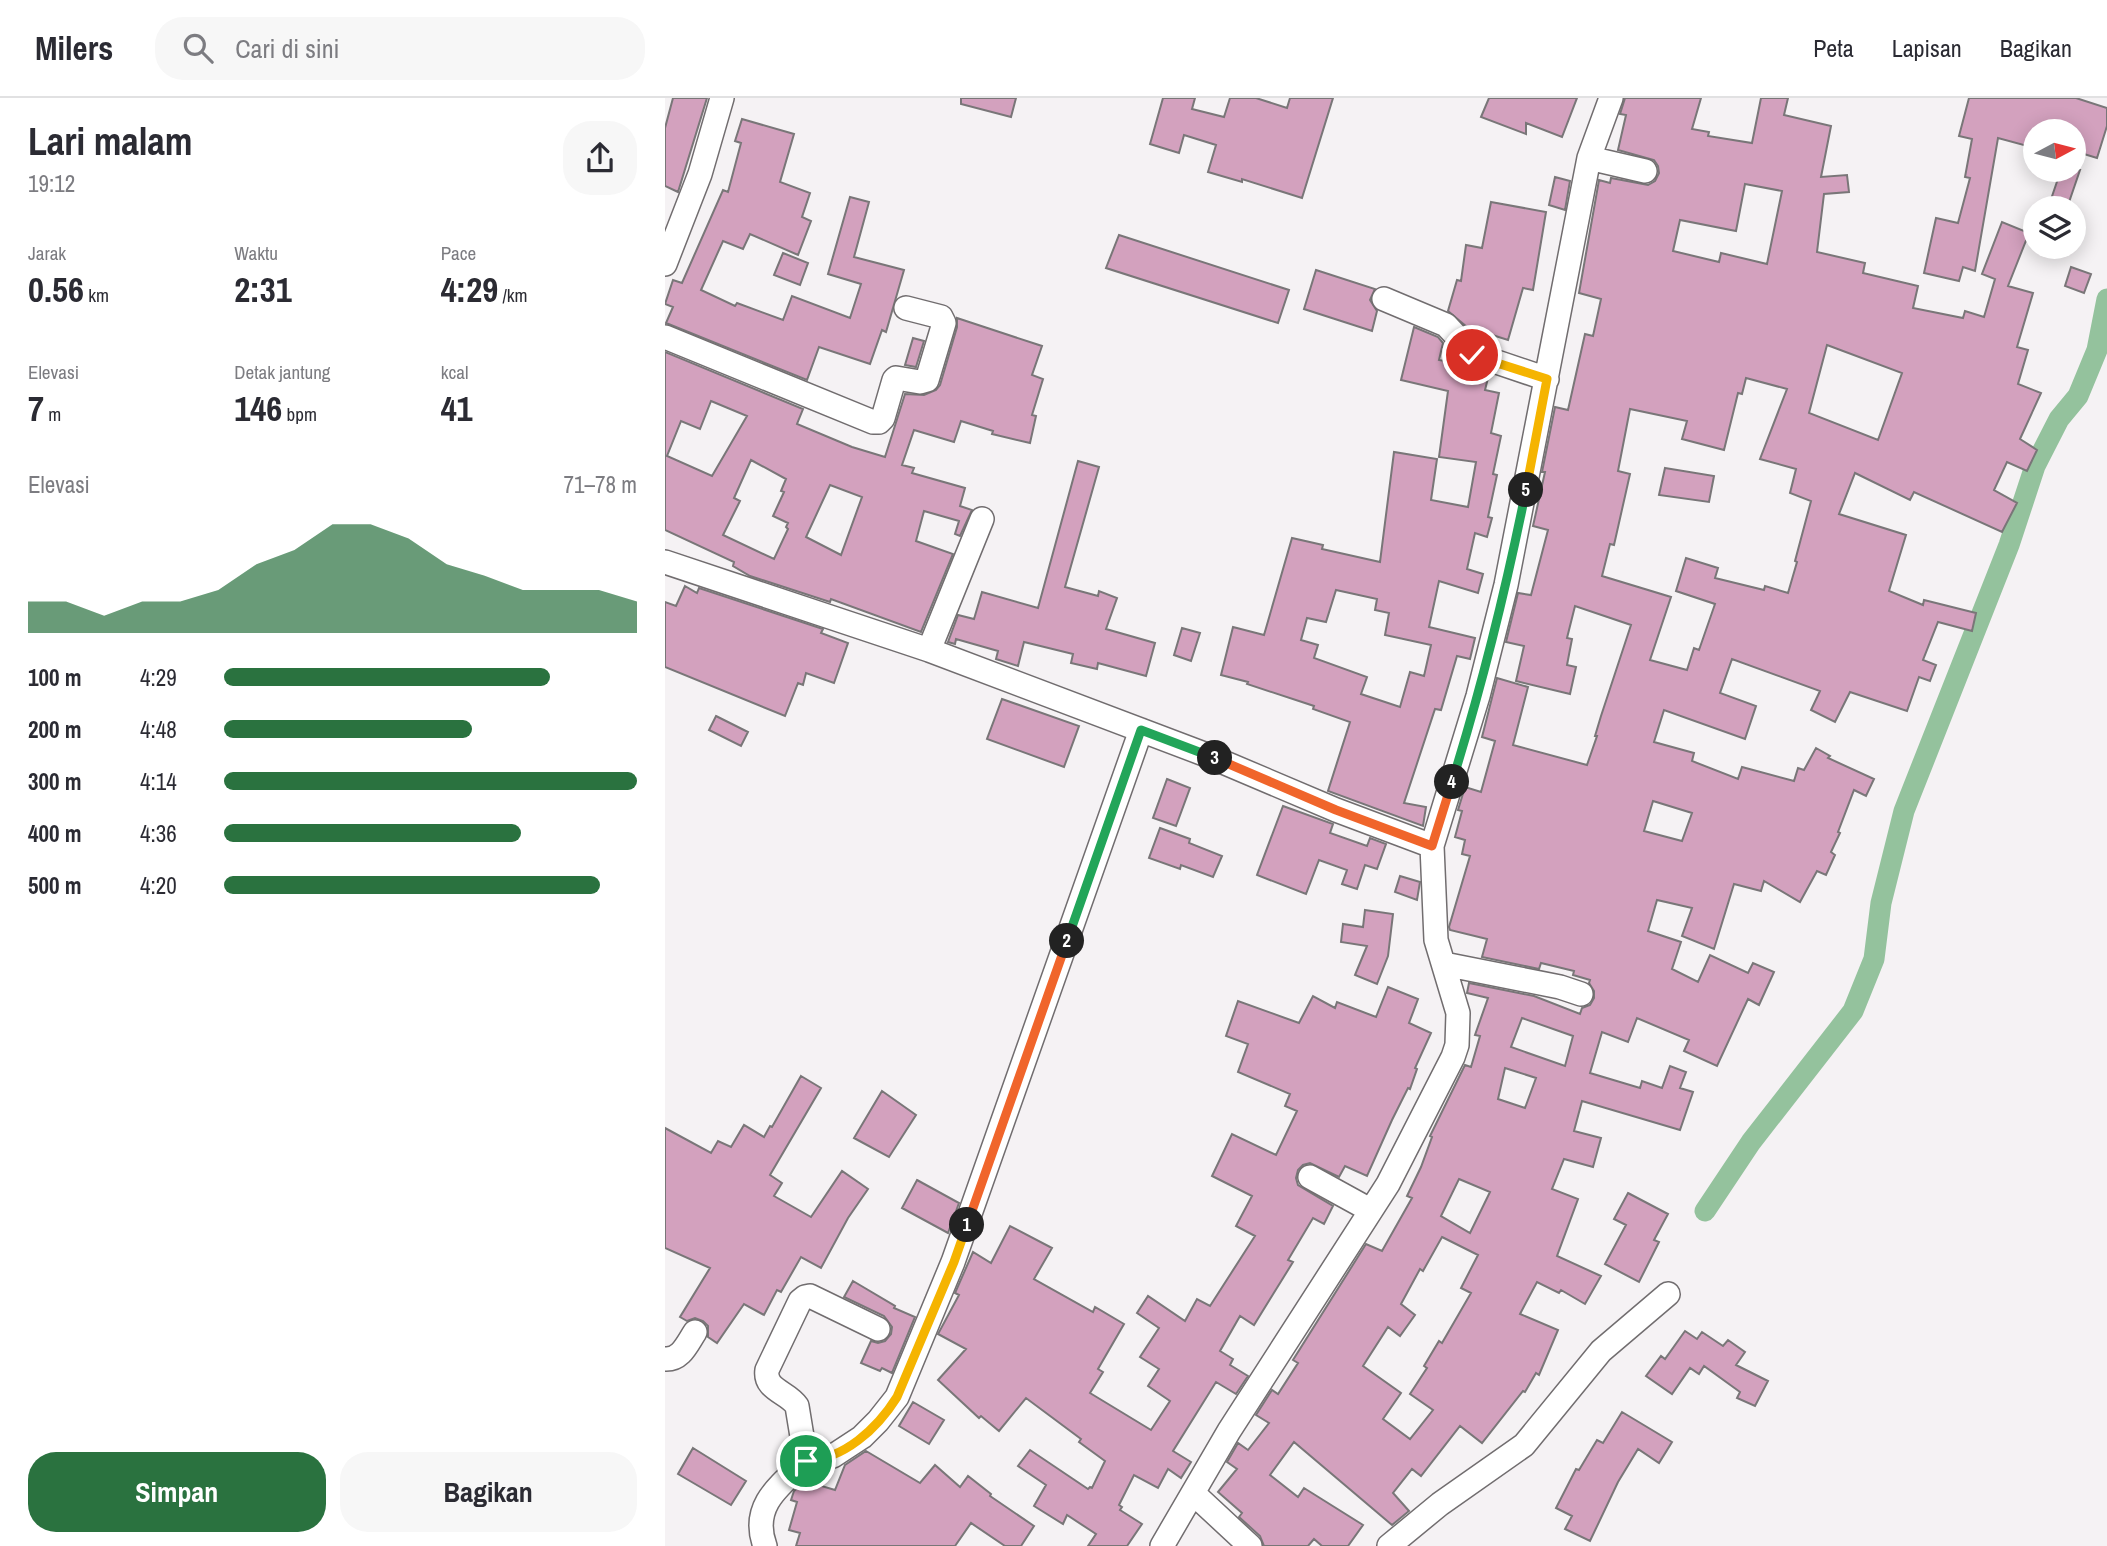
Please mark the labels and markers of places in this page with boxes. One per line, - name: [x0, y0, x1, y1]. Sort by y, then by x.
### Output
- pin: [1442, 325, 1502, 385]
- pin: 5: [1509, 472, 1543, 508]
- pin: 3: [1197, 740, 1233, 776]
- pin: 4: [1435, 764, 1469, 800]
- pin: 2: [1049, 924, 1085, 958]
- pin: 1: [949, 1208, 985, 1242]
- pin: [776, 1431, 836, 1491]

